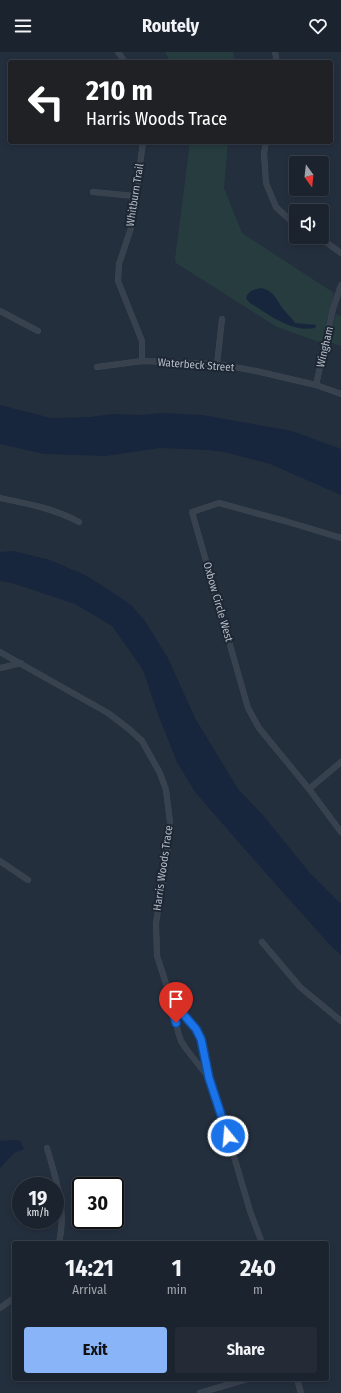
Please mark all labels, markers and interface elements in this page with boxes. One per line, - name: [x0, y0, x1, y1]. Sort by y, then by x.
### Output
- icon: menu: [12, 15, 34, 37]
- text: Routely: [142, 15, 199, 37]
- icon: heart: [307, 15, 329, 37]
- text: 210 m: [86, 74, 153, 107]
- icon: left: [20, 76, 72, 128]
- text: Harris Woods Trace: [86, 108, 227, 130]
- north arrow: [289, 156, 329, 196]
- map controls: [289, 156, 329, 244]
- street label: Whitburn Trail: [124, 163, 146, 227]
- button: sound: [289, 204, 329, 244]
- street label: Wingham: [314, 325, 336, 369]
- street label: Waterbeck Street: [157, 356, 235, 374]
- street label: Oxbow Circle West: [200, 561, 236, 644]
- street label: Harris Woods Trace: [151, 824, 175, 912]
- pin: [159, 982, 193, 1023]
- icon: arrive: [165, 988, 187, 1010]
- position arrow: [207, 1115, 249, 1157]
- speed limit sign: 30: [72, 1177, 124, 1229]
- text: 19: [29, 1186, 47, 1210]
- text: km/h: [27, 1207, 49, 1219]
- text: 14:21: [65, 1254, 114, 1282]
- text: 1: [172, 1254, 182, 1282]
- text: 240: [240, 1254, 276, 1282]
- text: Arrival: [72, 1282, 107, 1297]
- text: min: [167, 1282, 187, 1297]
- text: m: [253, 1282, 263, 1297]
- button: Exit: [24, 1327, 167, 1373]
- button: Share: [175, 1327, 317, 1373]

